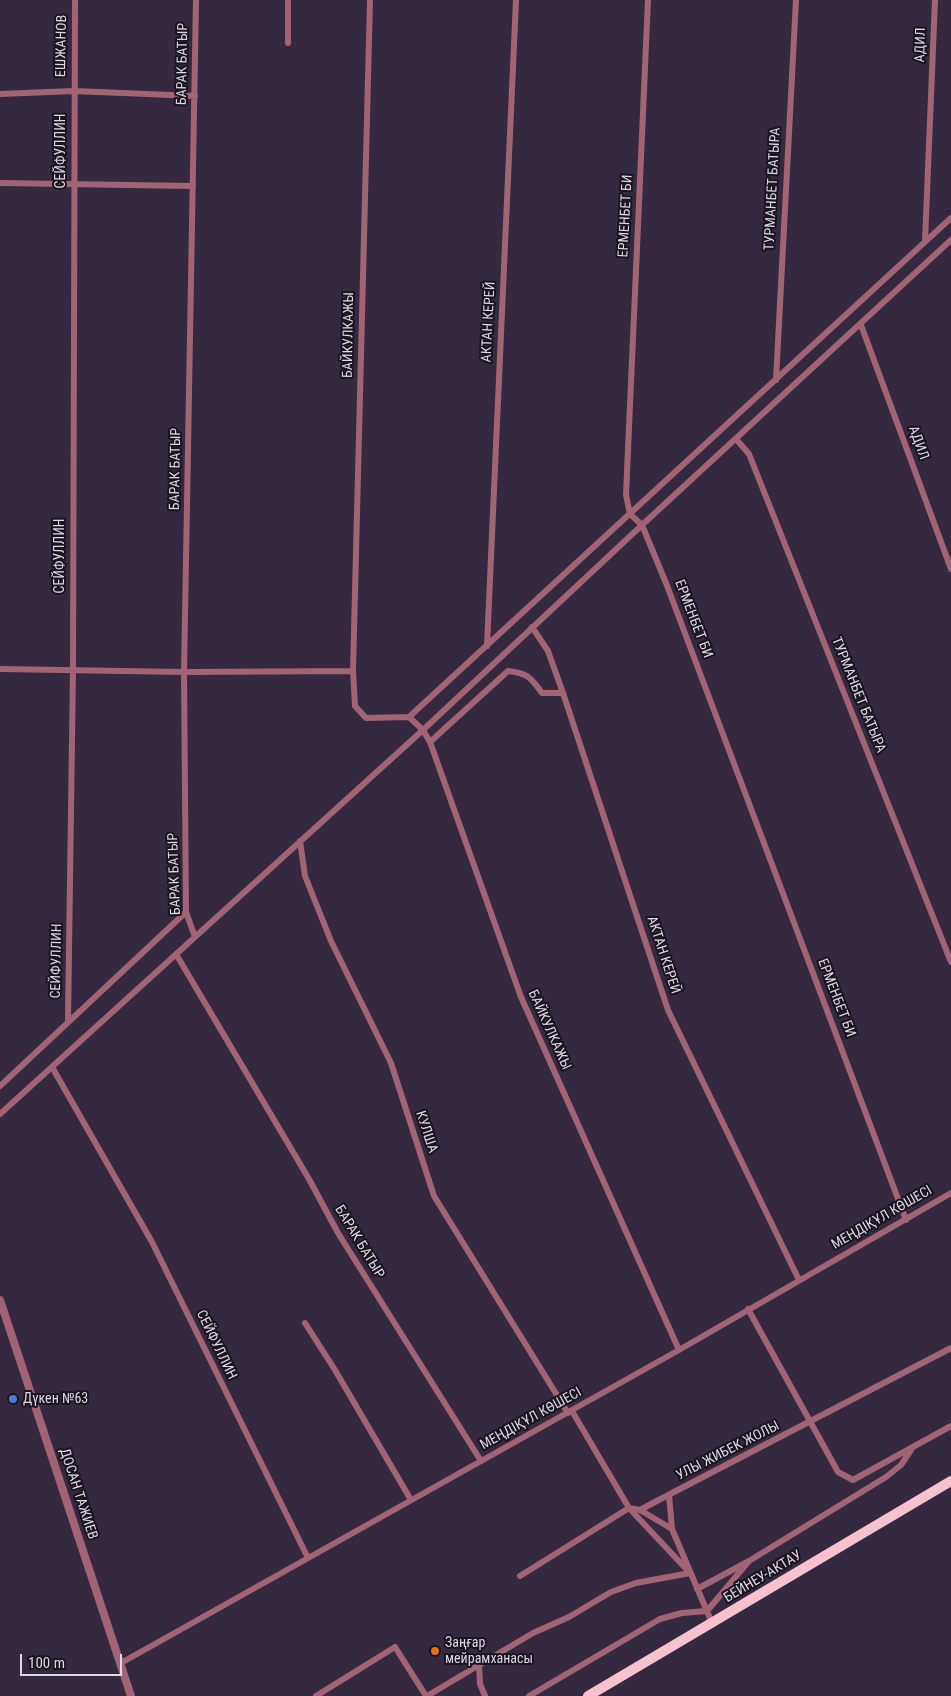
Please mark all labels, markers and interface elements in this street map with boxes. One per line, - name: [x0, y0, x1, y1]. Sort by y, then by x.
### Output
- street label: ЕШЖАНОВ: [53, 15, 71, 77]
- street label: БАРАК БАТЫР: [174, 23, 192, 105]
- street label: АДИЛ: [912, 27, 930, 63]
- street label: СЕЙФУЛЛИН: [53, 113, 69, 189]
- street label: ТУРМАНБЕТ БАТЫРА: [761, 127, 785, 251]
- street label: ЕРМЕНБЕТ БИ: [615, 174, 637, 258]
- street label: АКТАН КЕРЕЙ: [478, 281, 500, 363]
- street label: БАЙКУЛКАЖЫ: [340, 292, 358, 378]
- street label: АДИЛ: [904, 424, 932, 462]
- street label: БАРАК БАТЫР: [167, 428, 185, 510]
- street label: СЕЙФУЛЛИН: [52, 518, 68, 594]
- street label: ЕРМЕНБЕТ БИ: [670, 577, 716, 661]
- street label: ТУРМАНБЕТ БАТЫРА: [827, 635, 889, 755]
- street label: БАРАК БАТЫР: [165, 833, 185, 915]
- street label: АКТАН КЕРЕЙ: [643, 914, 683, 996]
- street label: СЕЙФУЛЛИН: [48, 923, 66, 999]
- street label: ЕРМЕНБЕТ БИ: [813, 956, 859, 1040]
- street label: БАЙКУЛКАЖЫ: [524, 987, 574, 1073]
- street label: КУЛША: [411, 1109, 441, 1155]
- street label: МЕҢДІҚҰЛ КӨШЕСІ: [829, 1182, 935, 1254]
- street label: БАРАК БАТЫР: [331, 1202, 387, 1282]
- street label: СЕЙФУЛЛИН: [192, 1308, 240, 1382]
- street label: МЕҢДІҚҰЛ КӨШЕСІ: [477, 1384, 585, 1454]
- place label: Дүкен №63: [23, 1391, 88, 1407]
- marker: Дүкен №63: [7, 1393, 19, 1405]
- street label: УЛЫ ЖИБЕК ЖОЛЫ: [674, 1418, 782, 1484]
- street label: ДОСАН ТАЖИЕВ: [55, 1446, 101, 1542]
- street label: БЕЙНЕУ-АКТАУ: [721, 1547, 805, 1607]
- place label: Заңғар мейрамханасы: [445, 1635, 533, 1668]
- scale bar: [22, 1644, 125, 1676]
- marker: Заңғар мейрамханасы: [429, 1645, 441, 1657]
- text: 100 m: [28, 1654, 65, 1672]

